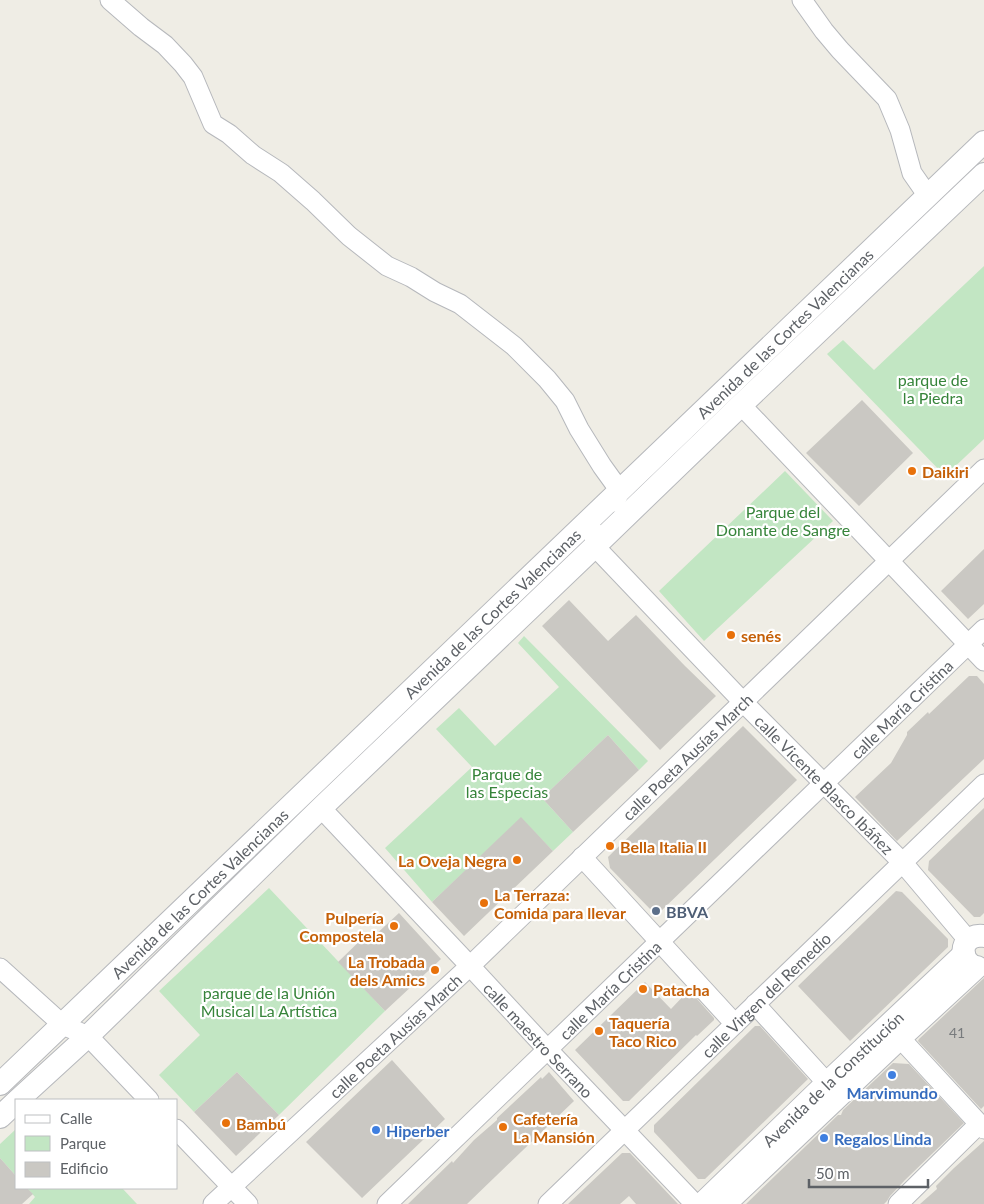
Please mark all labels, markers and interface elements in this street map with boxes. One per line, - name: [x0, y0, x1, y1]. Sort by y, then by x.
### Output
- street label: Avenida de las Cortes Valencianas: [692, 244, 877, 422]
- park label: parque de la Piedra: [898, 370, 968, 407]
- place label: Daikiri: [922, 462, 969, 481]
- marker: Daikiri: [906, 465, 918, 477]
- park label: Parque del Donante de Sangre: [716, 502, 850, 539]
- street label: Avenida de las Cortes Valencianas: [400, 524, 584, 702]
- place label: senés: [741, 626, 781, 645]
- marker: senés: [725, 629, 737, 641]
- street label: calle María Cristina: [846, 655, 956, 762]
- street label: calle Poeta Ausías March: [618, 689, 756, 823]
- street label: calle Vicente Blasco Ibáñez: [752, 711, 898, 858]
- park label: Parque de las Especias: [466, 764, 548, 801]
- street label: Avenida de las Cortes Valencianas: [107, 804, 292, 982]
- place label: Bella Italia II: [620, 837, 707, 856]
- marker: Bella Italia II: [604, 840, 616, 852]
- place label: La Oveja Negra: [398, 851, 507, 870]
- marker: La Oveja Negra: [511, 854, 523, 866]
- place label: La Terraza: Comida para llevar: [494, 885, 626, 922]
- marker: La Terraza: Comida para llevar: [478, 897, 490, 909]
- place label: BBVA: [666, 902, 709, 921]
- marker: BBVA: [650, 905, 662, 917]
- place label: Pulpería Compostela: [299, 908, 384, 945]
- marker: Pulpería Compostela: [388, 920, 400, 932]
- street label: calle Virgen del Remedio: [697, 928, 834, 1061]
- street label: calle María Cristina: [555, 936, 664, 1043]
- place label: La Trobada dels Amics: [348, 952, 425, 989]
- marker: La Trobada dels Amics: [429, 964, 441, 976]
- street label: calle Poeta Ausías March: [325, 970, 465, 1101]
- street label: calle maestro Serrano: [480, 978, 598, 1101]
- place label: Patacha: [653, 980, 710, 999]
- park label: parque de la Unión Musical La Artística: [201, 983, 337, 1020]
- marker: Patacha: [637, 983, 649, 995]
- street label: Avenida de la Constitución: [758, 1007, 907, 1150]
- place label: Taquería Taco Rico: [609, 1013, 677, 1050]
- house number: 41: [949, 1024, 965, 1041]
- marker: Taquería Taco Rico: [593, 1025, 605, 1037]
- marker: Marvimundo: [886, 1069, 898, 1081]
- place label: Marvimundo: [846, 1083, 938, 1102]
- legend: [15, 1099, 178, 1189]
- text: Calle: [60, 1109, 93, 1127]
- place label: Cafetería La Mansión: [513, 1109, 595, 1146]
- place label: Bambú: [236, 1114, 286, 1133]
- marker: Bambú: [220, 1117, 232, 1129]
- place label: Hiperber: [386, 1121, 450, 1140]
- marker: Cafetería La Mansión: [497, 1121, 509, 1133]
- marker: Hiperber: [370, 1124, 382, 1136]
- place label: Regalos Linda: [834, 1129, 932, 1148]
- marker: Regalos Linda: [818, 1132, 830, 1144]
- text: Parque: [60, 1134, 106, 1152]
- scale bar: [809, 1156, 928, 1188]
- text: Edificio: [60, 1159, 108, 1177]
- text: 50 m: [816, 1164, 850, 1182]

